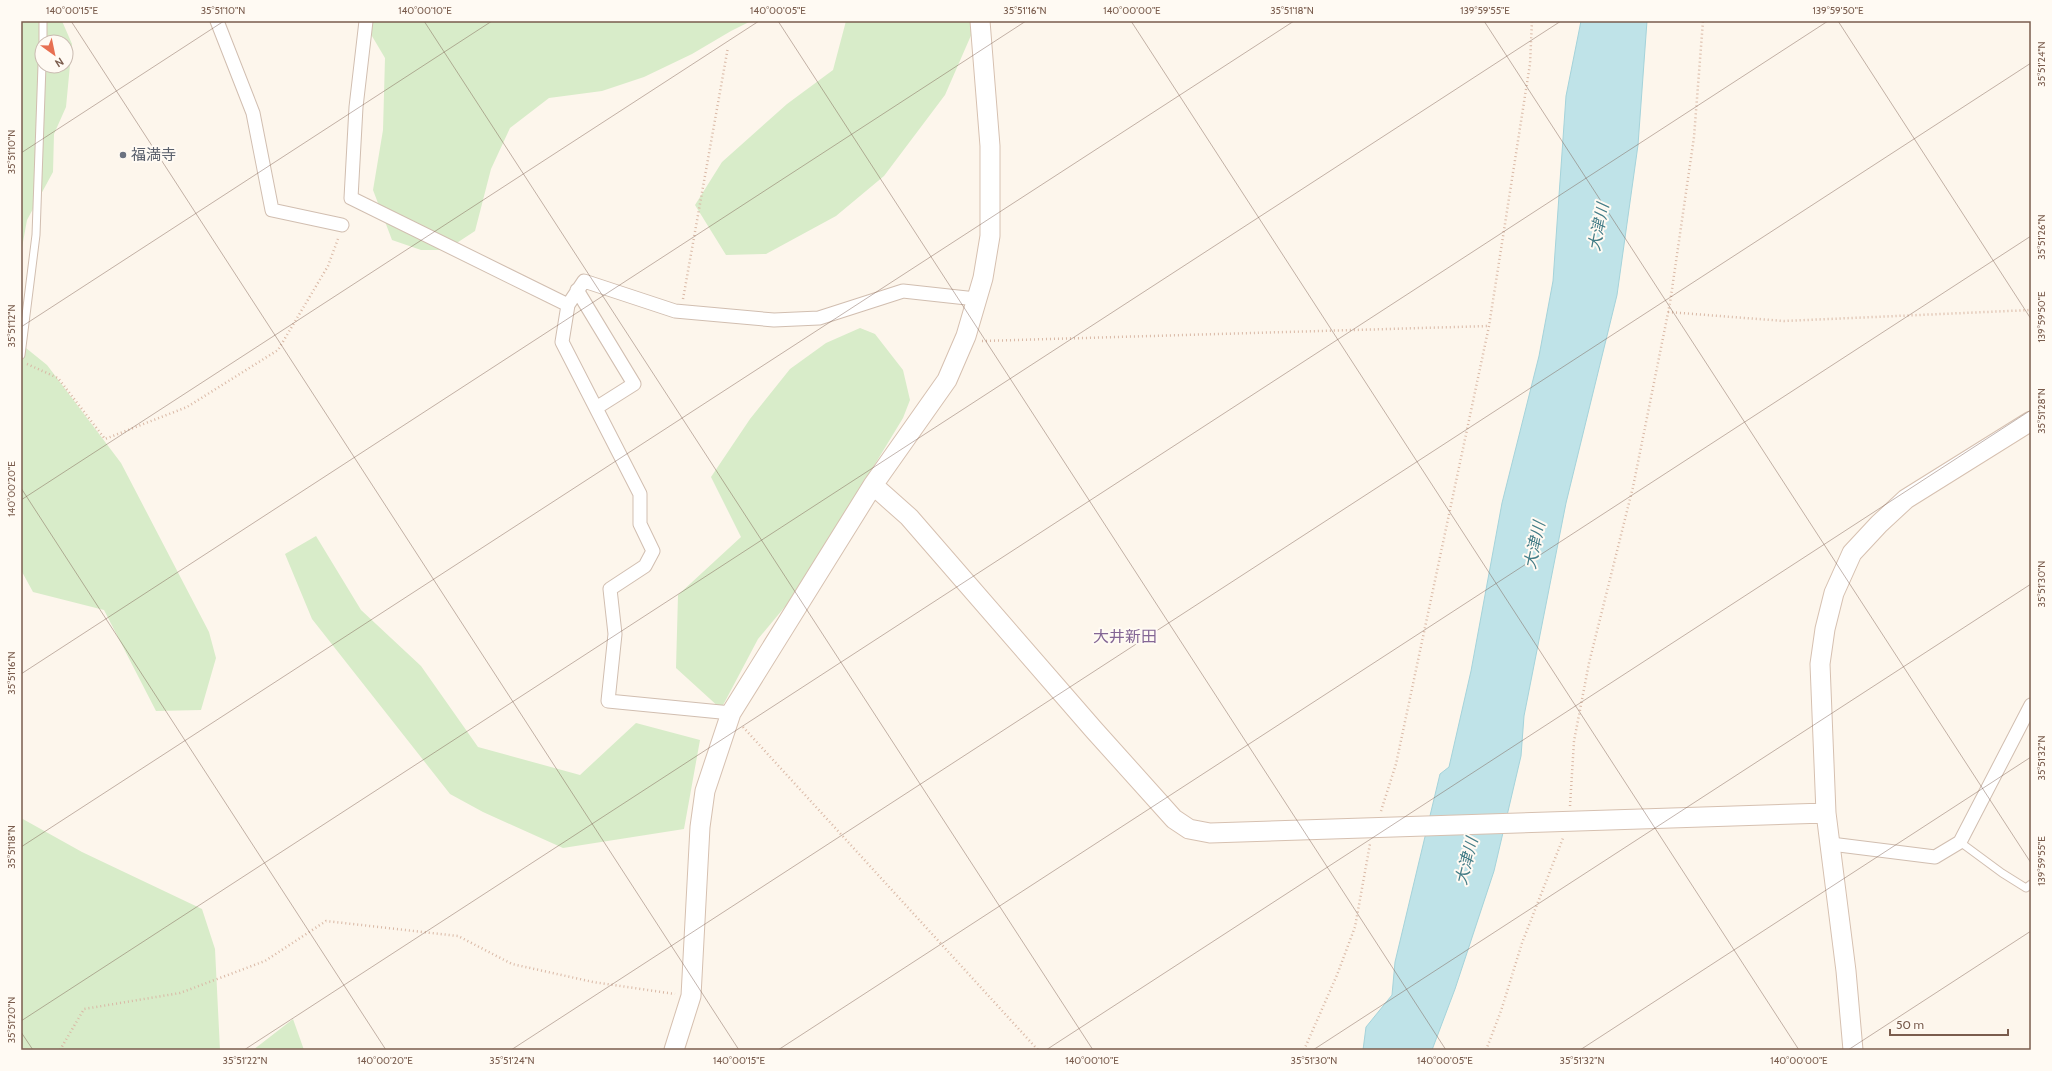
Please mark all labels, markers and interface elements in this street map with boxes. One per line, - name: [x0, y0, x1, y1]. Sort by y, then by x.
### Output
- text: 140°00'15"E: [46, 4, 98, 17]
- text: 35°51'10"N: [201, 4, 245, 17]
- text: 140°00'10"E: [398, 4, 452, 17]
- text: 140°00'05"E: [750, 4, 806, 17]
- text: 35°51'16"N: [1003, 4, 1047, 17]
- text: 140°00'00"E: [1103, 4, 1161, 17]
- text: 35°51'18"N: [1270, 4, 1314, 17]
- text: 139°59'55"E: [1460, 4, 1510, 17]
- text: 139°59'50"E: [1812, 4, 1864, 17]
- north arrow: [34, 34, 74, 74]
- text: 35°51'24"N: [2035, 41, 2048, 87]
- text: N: [52, 54, 67, 70]
- text: 35°51'10"N: [5, 130, 18, 174]
- place label: 福満寺: [131, 146, 176, 164]
- marker: 福満寺: [118, 150, 128, 160]
- water label: 大津川: [1585, 200, 1613, 252]
- text: 35°51'26"N: [2035, 214, 2048, 260]
- text: 139°59'50"E: [2035, 291, 2048, 343]
- text: 35°51'12"N: [5, 305, 18, 347]
- text: 35°51'28"N: [2035, 388, 2048, 434]
- text: 140°00'20"E: [5, 461, 18, 517]
- water label: 大津川: [1520, 518, 1549, 571]
- text: 35°51'30"N: [2035, 561, 2048, 607]
- district label: 大井新田: [1093, 627, 1157, 646]
- text: 35°51'16"N: [5, 651, 18, 695]
- text: 35°51'32"N: [2035, 735, 2048, 781]
- text: 35°51'18"N: [5, 825, 18, 869]
- water label: 大津川: [1451, 834, 1482, 887]
- text: 139°59'55"E: [2035, 836, 2048, 886]
- text: 35°51'20"N: [5, 997, 18, 1043]
- scale bar: [1890, 1011, 2008, 1037]
- text: 50 m: [1896, 1017, 1924, 1032]
- text: 35°51'22"N: [223, 1054, 267, 1067]
- text: 140°00'20"E: [357, 1054, 413, 1067]
- text: 35°51'24"N: [489, 1054, 535, 1067]
- text: 140°00'15"E: [713, 1054, 765, 1067]
- text: 140°00'10"E: [1065, 1054, 1119, 1067]
- text: 35°51'30"N: [1291, 1054, 1337, 1067]
- text: 140°00'05"E: [1417, 1054, 1473, 1067]
- text: 35°51'32"N: [1559, 1054, 1605, 1067]
- text: 140°00'00"E: [1770, 1054, 1828, 1067]

